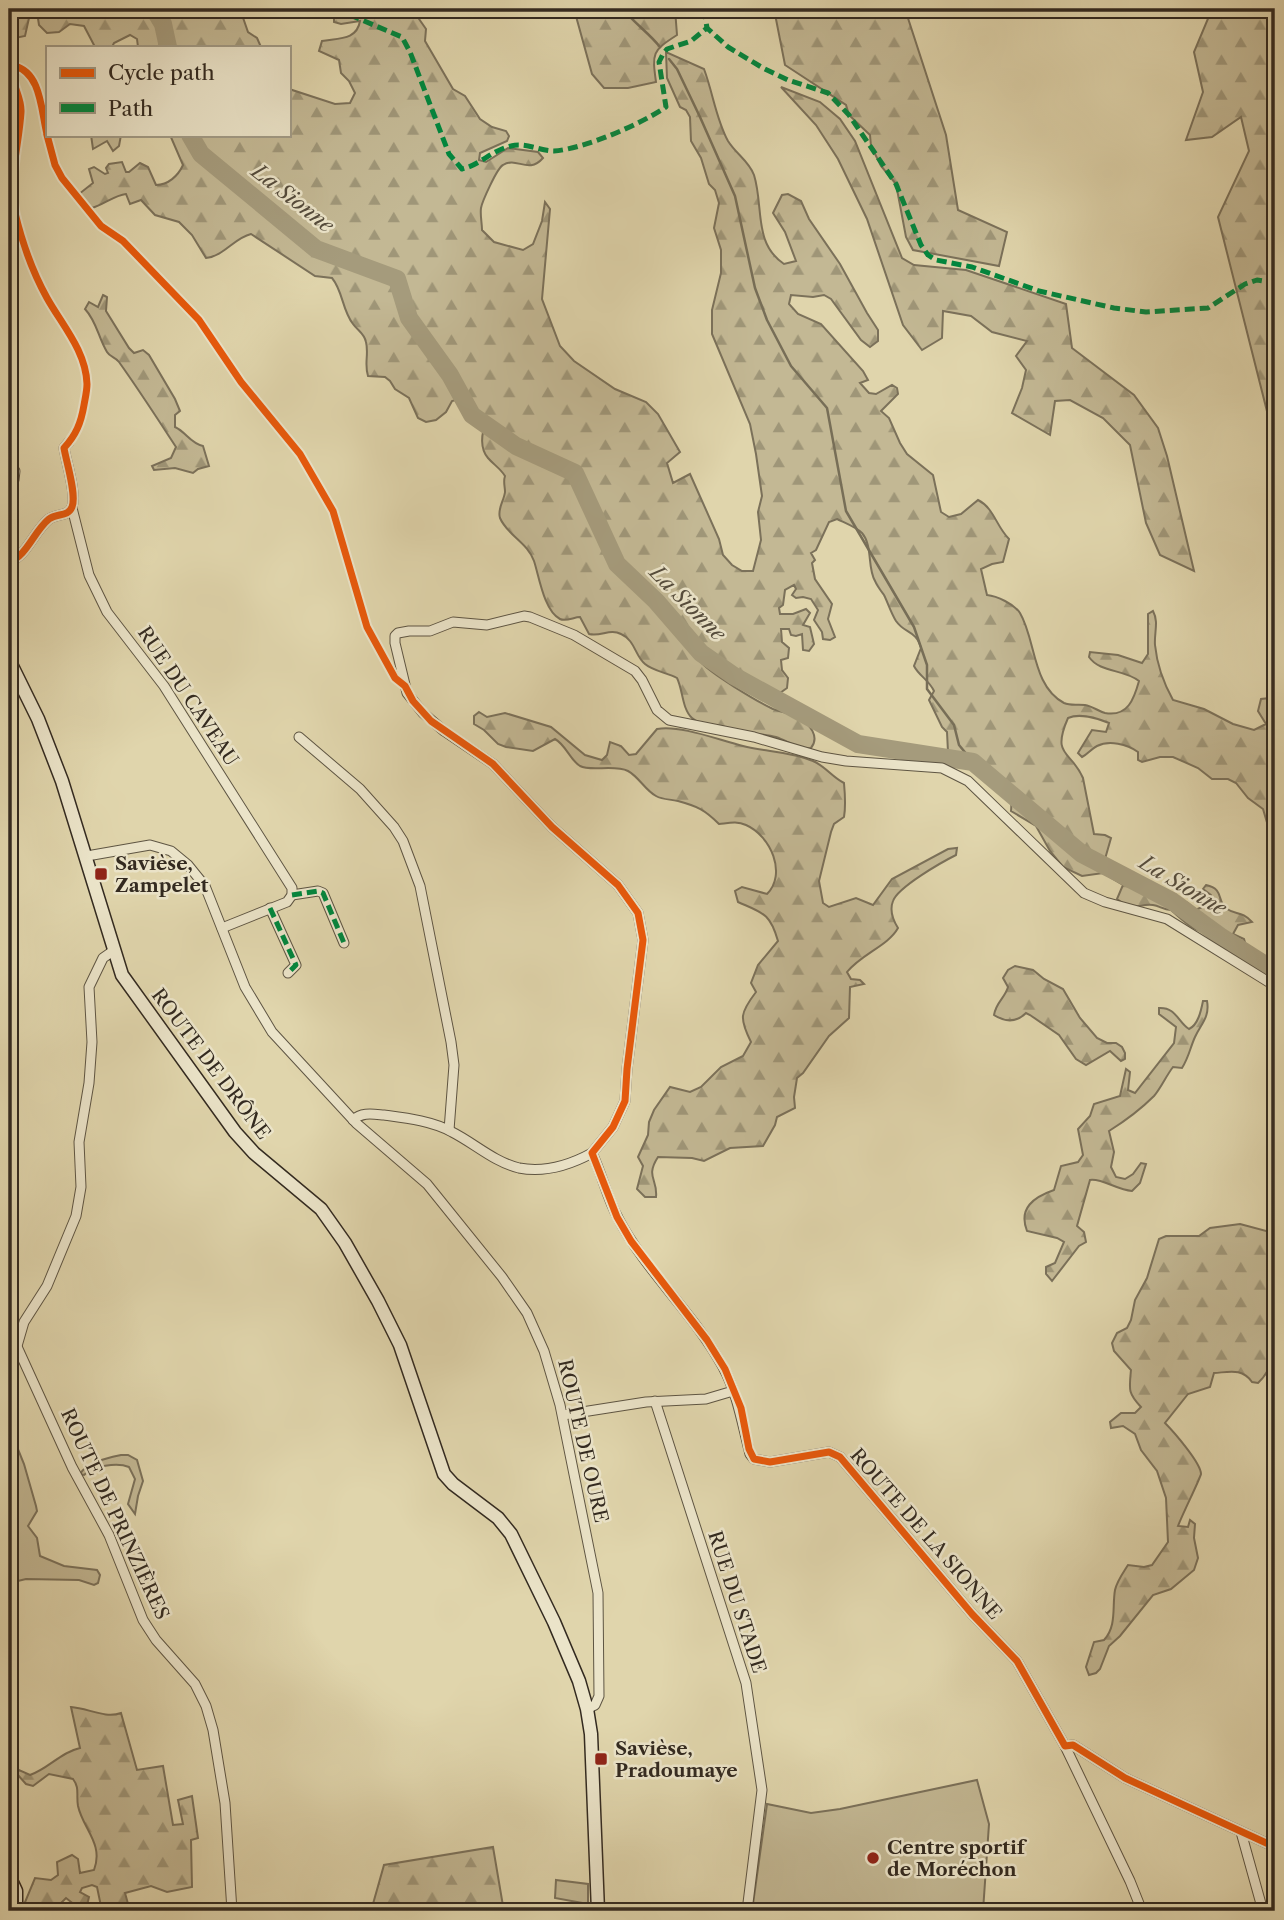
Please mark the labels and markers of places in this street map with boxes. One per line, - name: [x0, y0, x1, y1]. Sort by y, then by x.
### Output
- place label: Savièse, Zampelet: [115, 852, 209, 897]
- marker: Savièse, Zampelet: [93, 866, 109, 882]
- place label: Savièse, Pradoumaye: [615, 1737, 738, 1782]
- marker: Savièse, Pradoumaye: [593, 1751, 609, 1767]
- place label: Centre sportif de Moréchon: [887, 1836, 1028, 1881]
- marker: Centre sportif de Moréchon: [865, 1850, 881, 1866]

